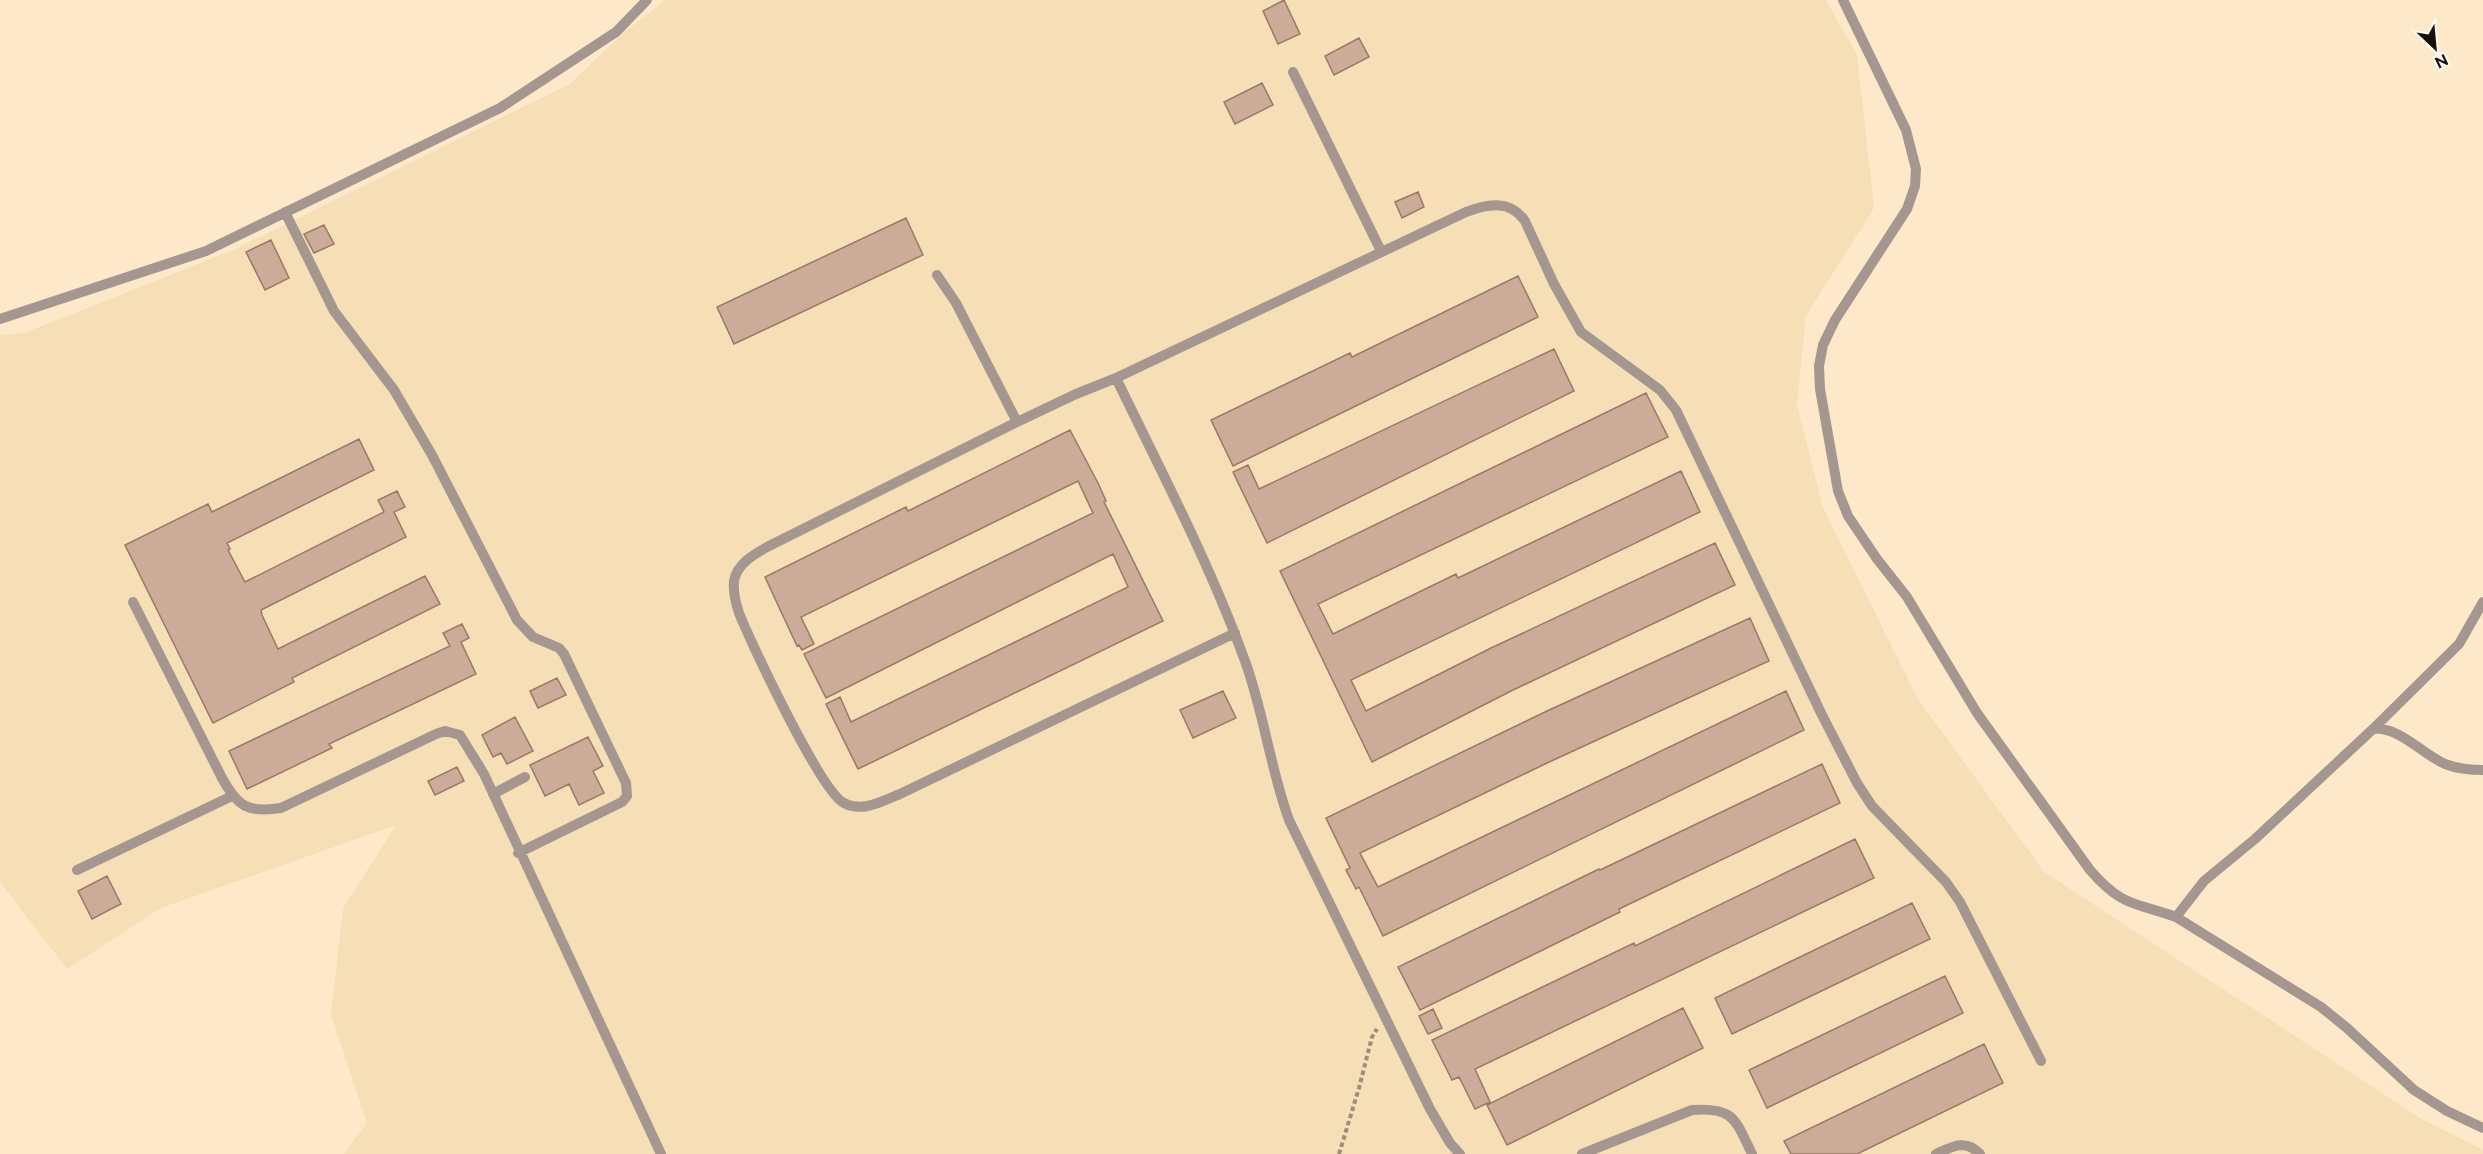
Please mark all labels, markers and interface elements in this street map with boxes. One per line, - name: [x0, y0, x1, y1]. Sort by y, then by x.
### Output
- north arrow: [2405, 18, 2465, 78]
- text: N: [2432, 50, 2451, 72]

